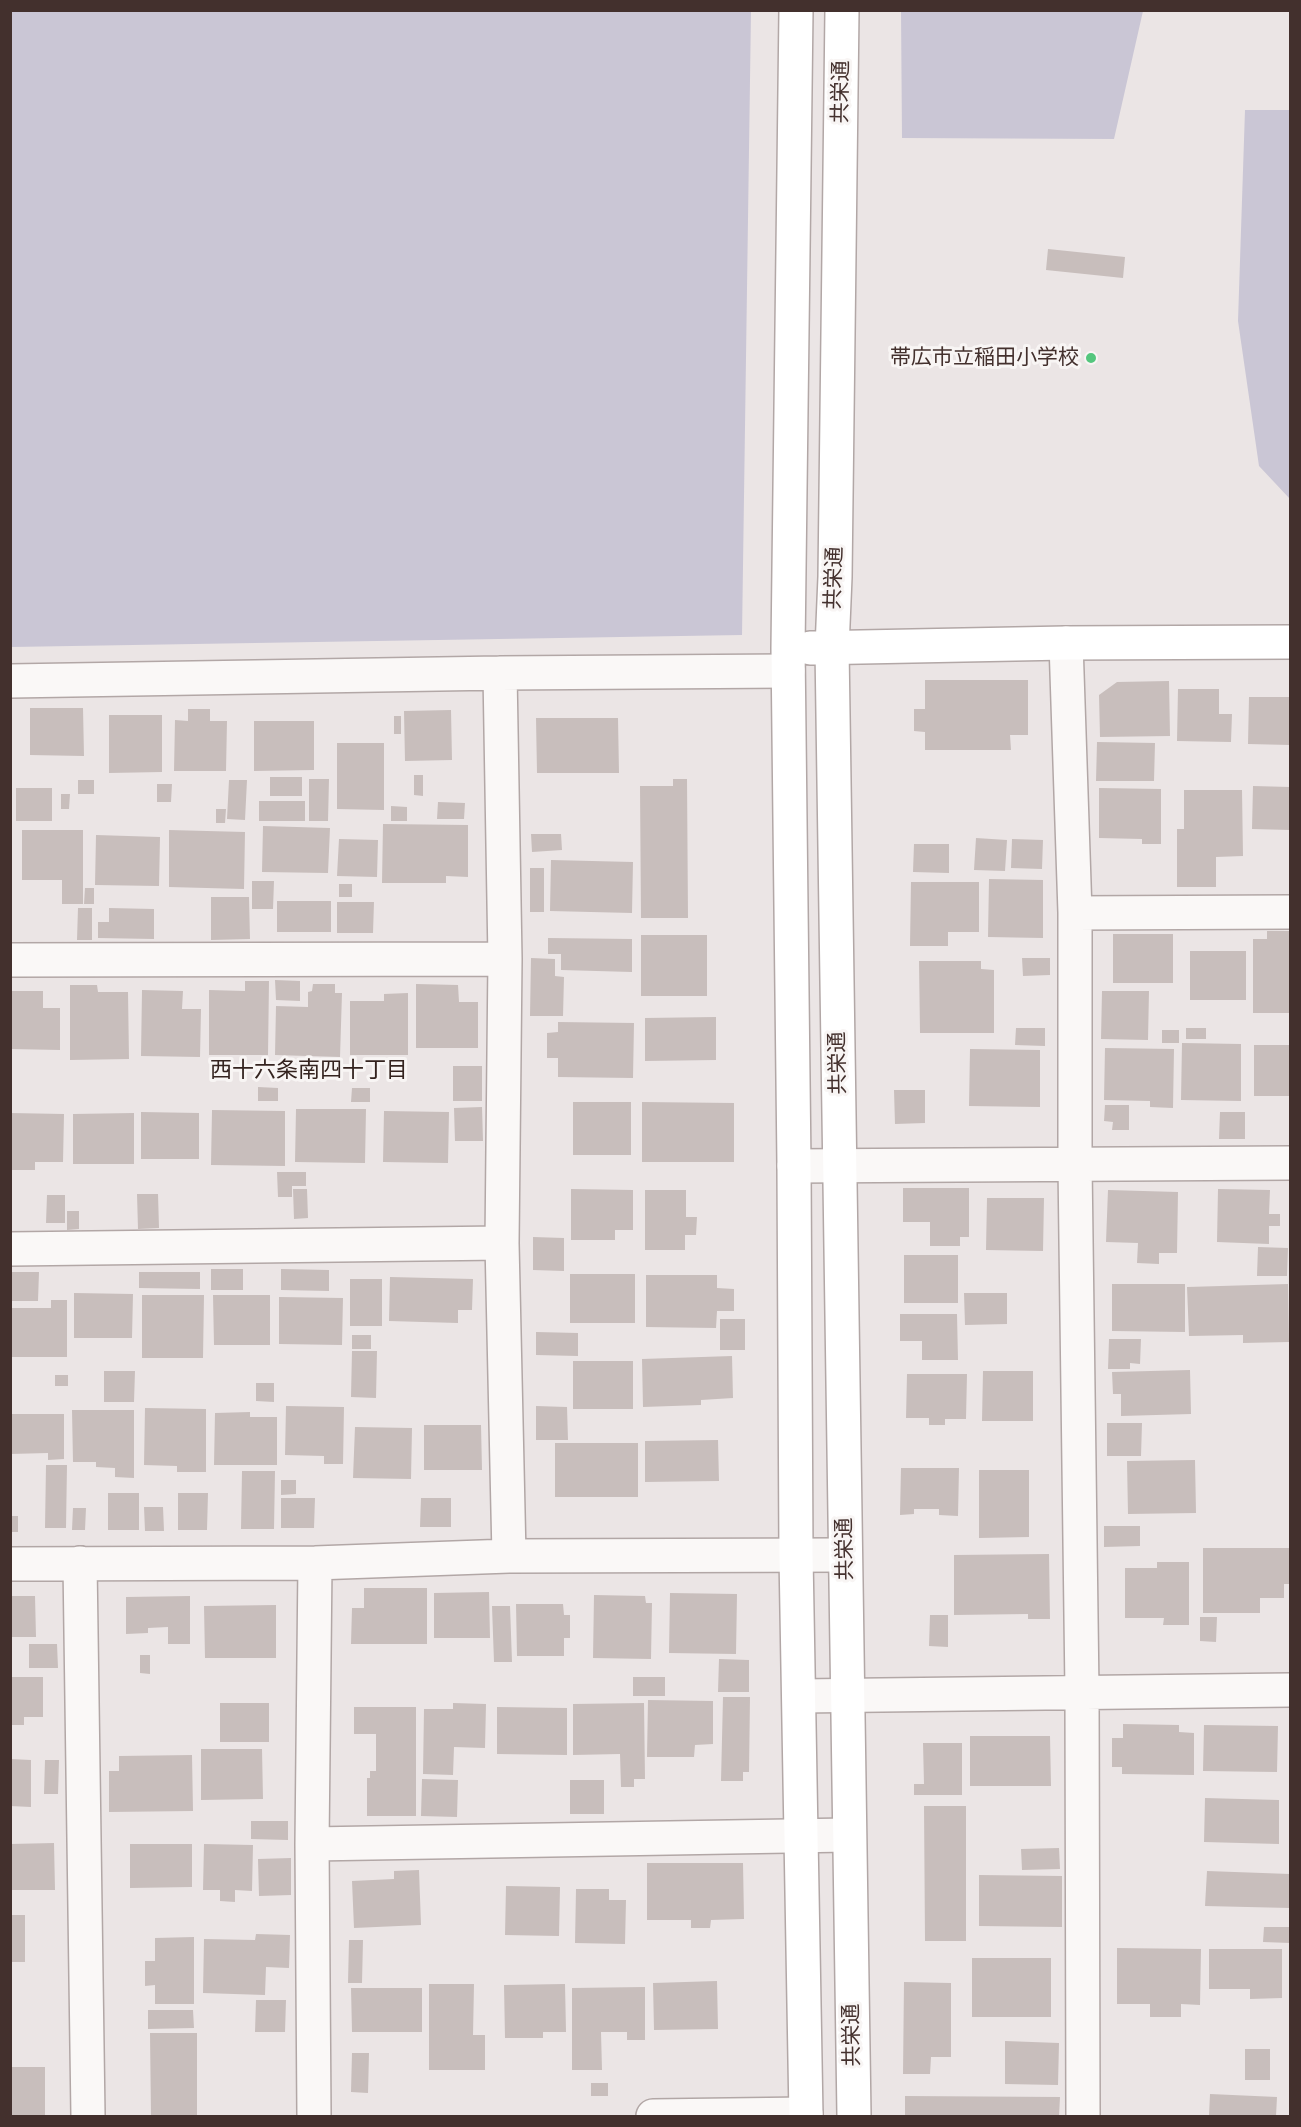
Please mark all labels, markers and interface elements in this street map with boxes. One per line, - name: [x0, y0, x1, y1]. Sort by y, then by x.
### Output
- street label: 共栄通: [828, 60, 854, 124]
- place label: 帯広市立稲田小学校: [890, 345, 1079, 371]
- marker: 帯広市立稲田小学校: [1084, 351, 1098, 365]
- street label: 共栄通: [820, 546, 848, 610]
- street label: 共栄通: [825, 1031, 851, 1095]
- district label: 西十六条南四十丁目: [210, 1057, 408, 1083]
- street label: 共栄通: [832, 1517, 858, 1581]
- street label: 共栄通: [839, 2003, 865, 2067]

